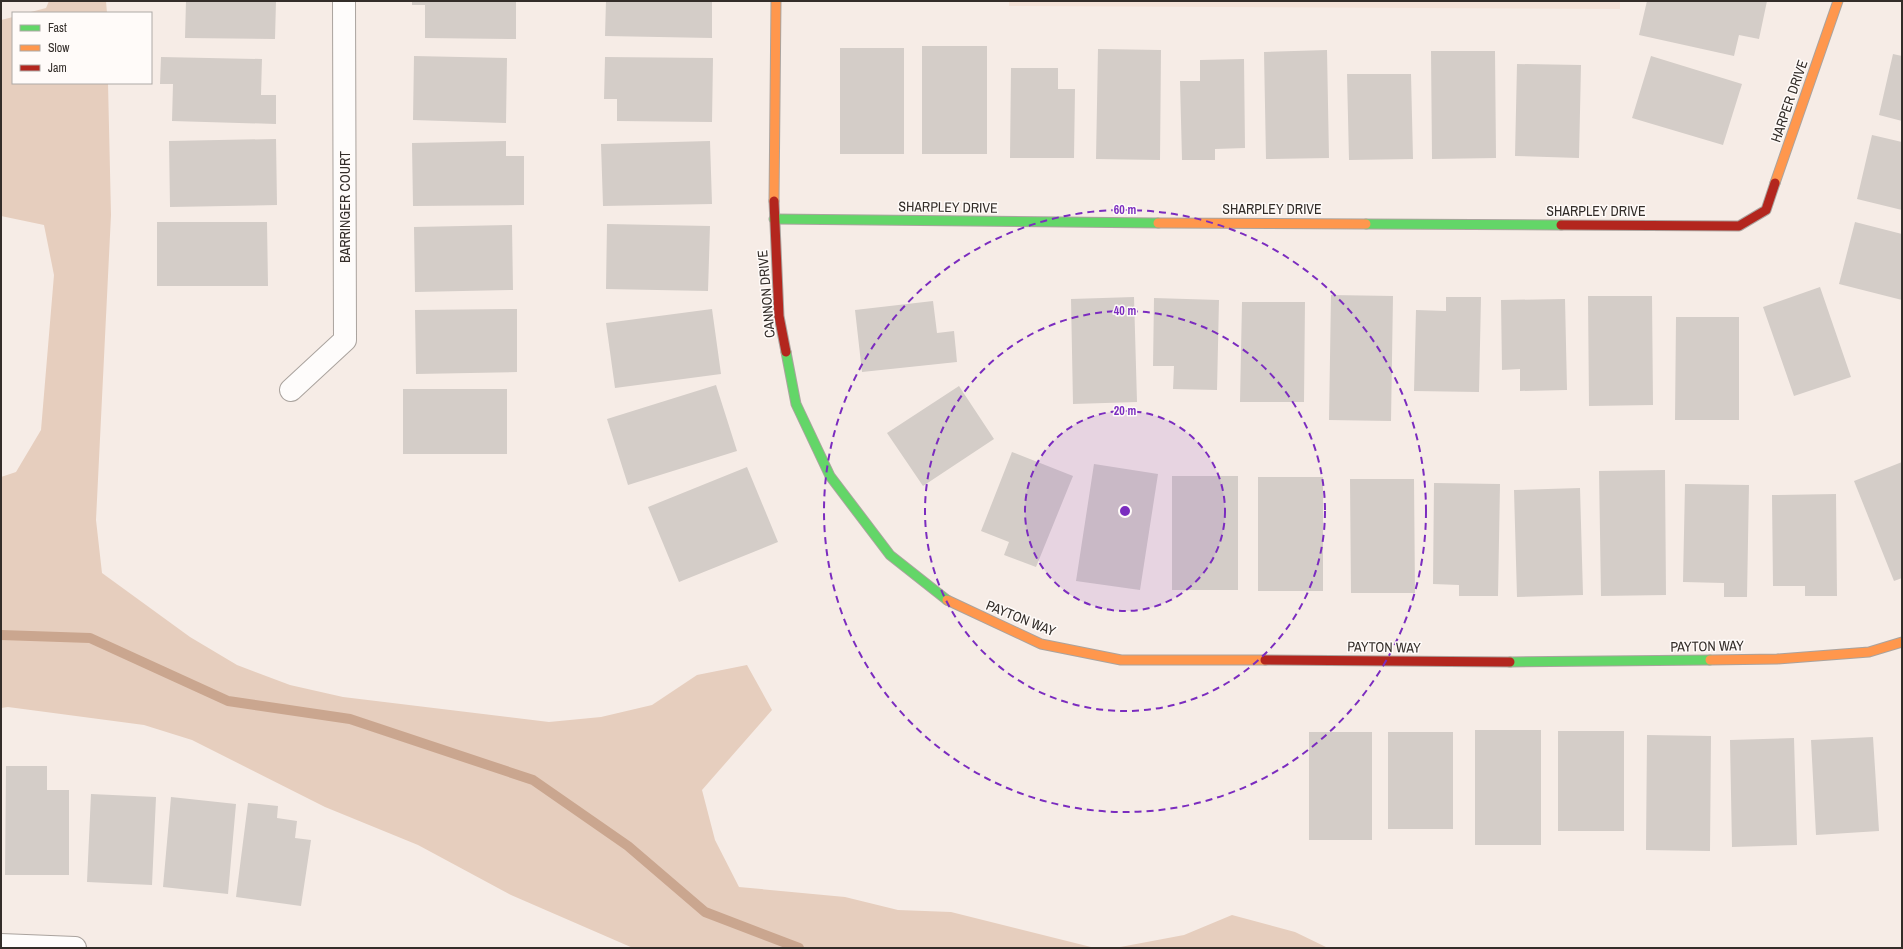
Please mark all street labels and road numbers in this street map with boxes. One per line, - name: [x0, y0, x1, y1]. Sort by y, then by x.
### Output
- street label: HARPER DRIVE: [1766, 57, 1812, 145]
- street label: BARRINGER COURT: [336, 151, 354, 263]
- street label: SHARPLEY DRIVE: [898, 197, 998, 217]
- street label: SHARPLEY DRIVE: [1222, 200, 1322, 218]
- street label: SHARPLEY DRIVE: [1546, 202, 1646, 220]
- street label: CANNON DRIVE: [753, 249, 779, 339]
- street label: PAYTON WAY: [984, 596, 1059, 640]
- street label: PAYTON WAY: [1670, 636, 1744, 656]
- street label: PAYTON WAY: [1347, 637, 1421, 657]

